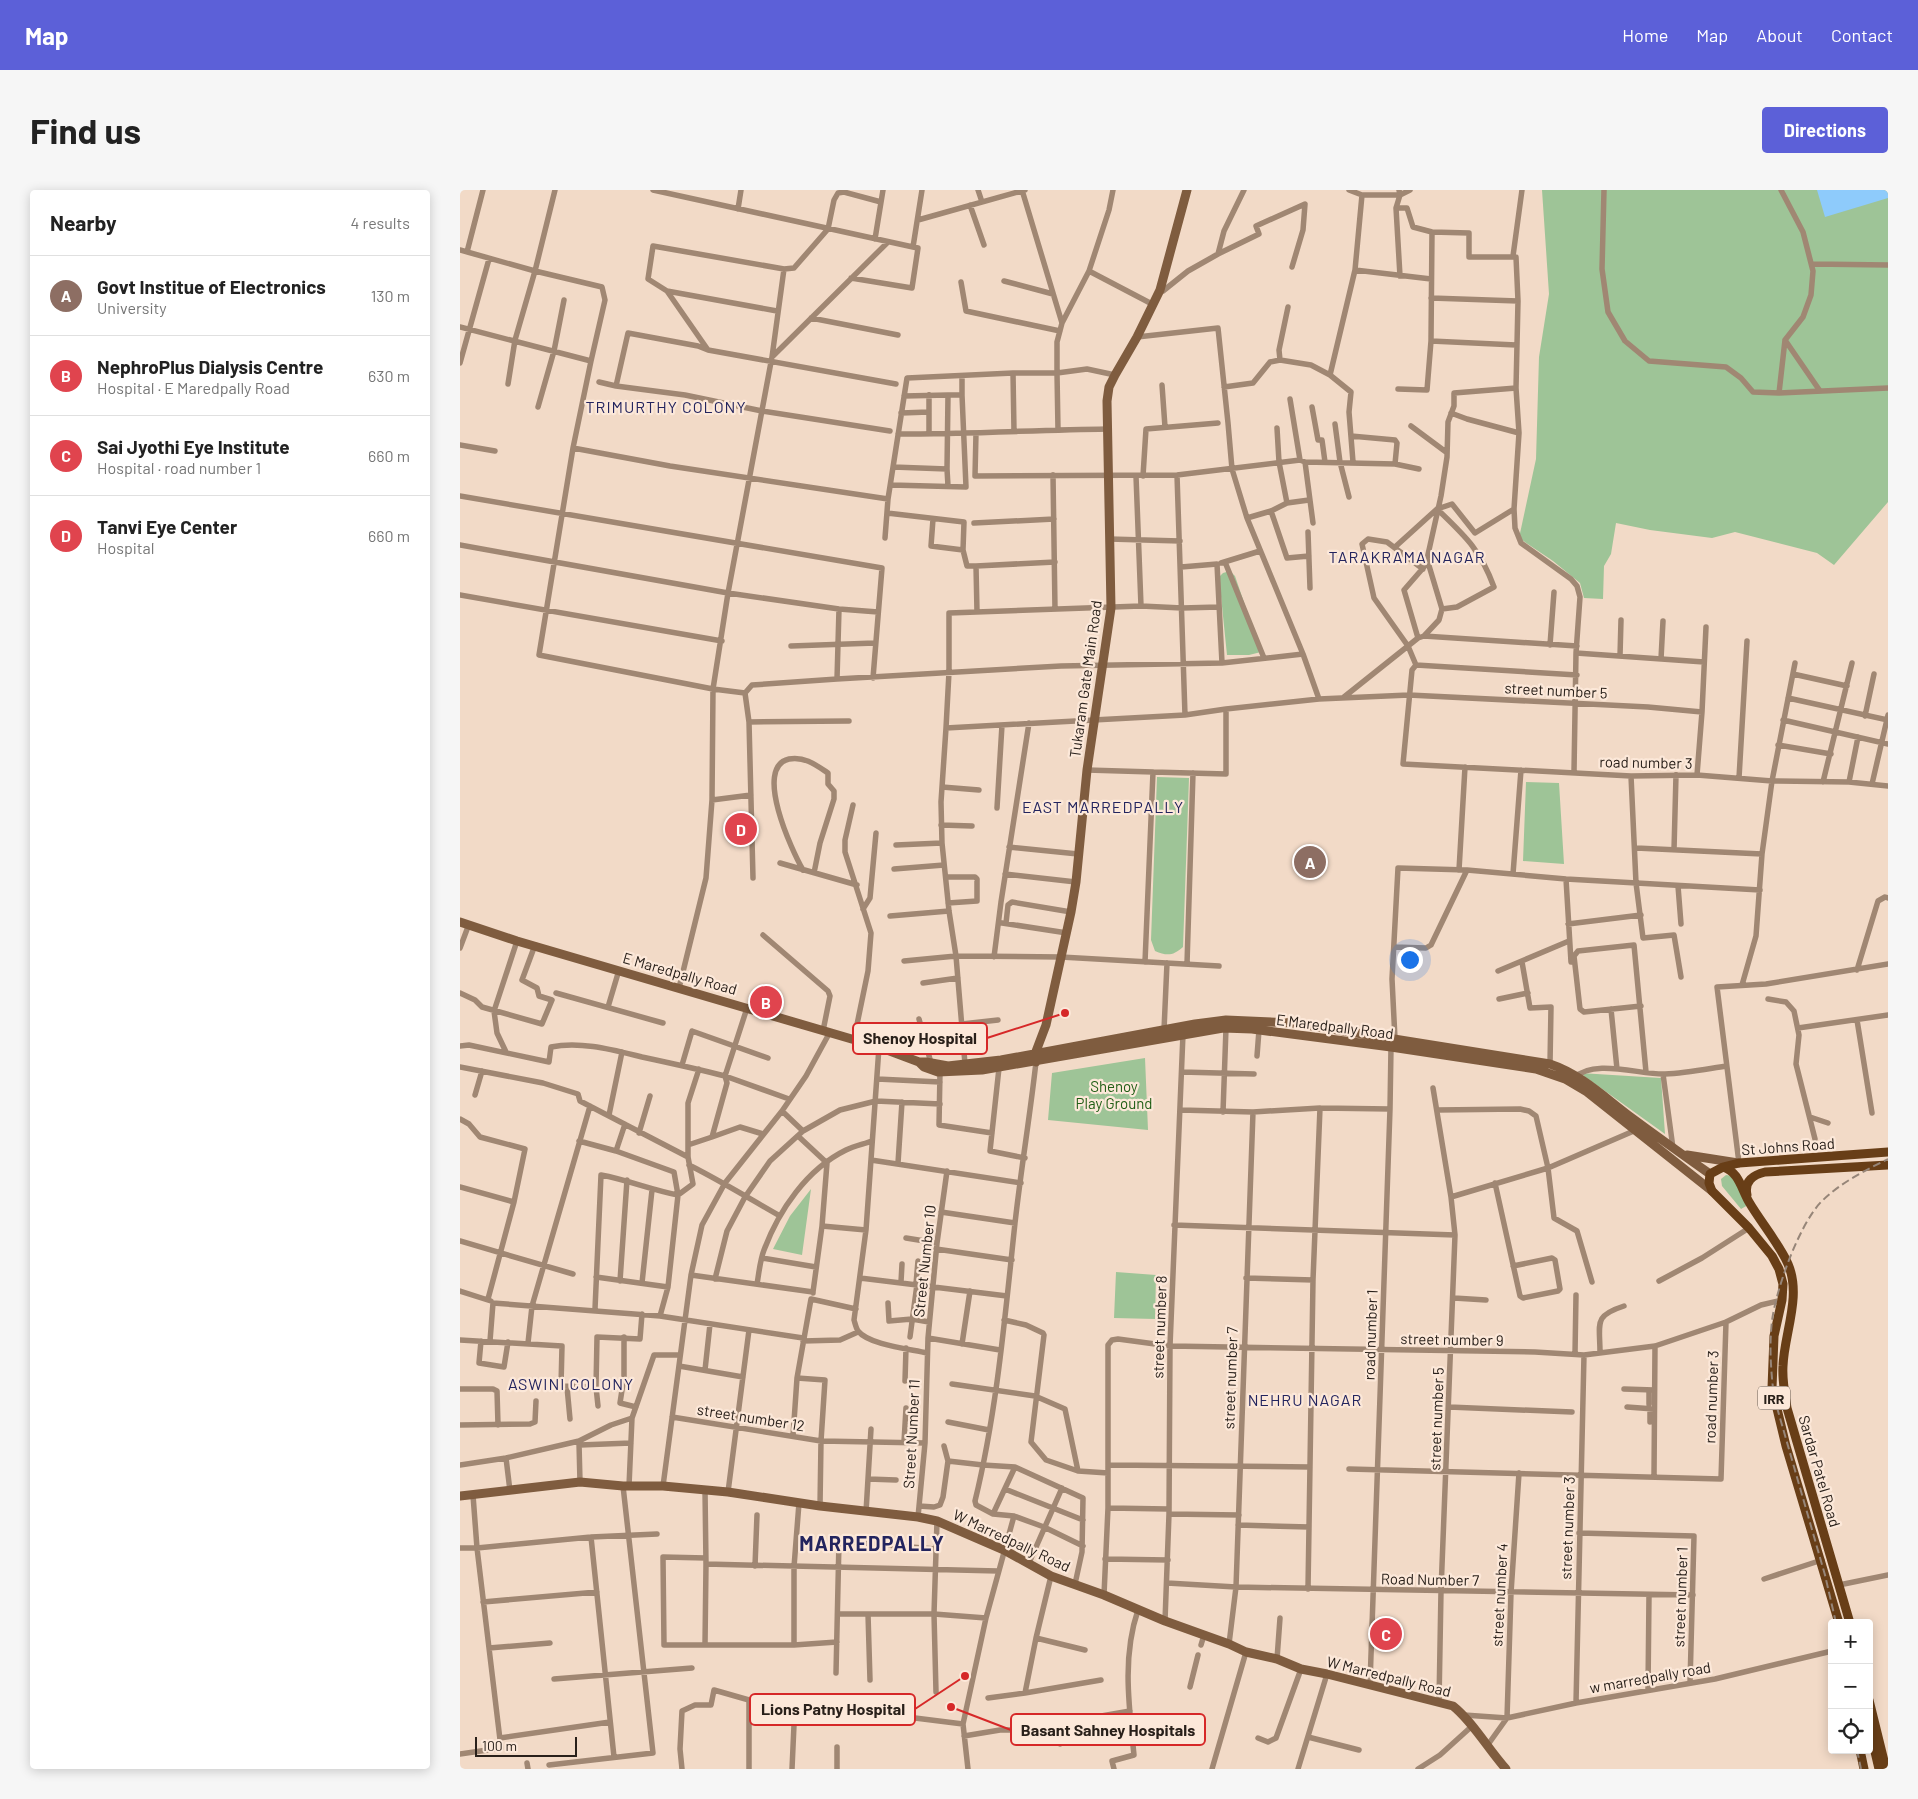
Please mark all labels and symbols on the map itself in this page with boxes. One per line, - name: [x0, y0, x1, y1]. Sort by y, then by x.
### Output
- district label: TRIMURTHY COLONY: [585, 397, 747, 416]
- district label: TARAKRAMA NAGAR: [1329, 547, 1485, 566]
- street label: Tukaram Gate Main Road: [1065, 599, 1105, 759]
- street label: street number 5: [1504, 678, 1608, 702]
- street label: road number 3: [1599, 752, 1693, 772]
- district label: EAST MARREDPALLY: [1022, 797, 1184, 816]
- pin: D: [725, 810, 757, 848]
- pin: A: [1294, 843, 1326, 881]
- your location: [1397, 947, 1423, 973]
- street label: E Maredpally Road: [621, 948, 739, 998]
- pin: B: [750, 983, 782, 1021]
- street label: E Maredpally Road: [1275, 1010, 1395, 1042]
- callout: Shenoy Hospital: [853, 1023, 987, 1054]
- text: Shenoy Hospital: [863, 1028, 977, 1047]
- park label: Shenoy Play Ground: [1076, 1077, 1152, 1112]
- street label: St Johns Road: [1741, 1134, 1835, 1158]
- street label: Street Number 10: [909, 1204, 939, 1318]
- street label: street number 8: [1148, 1275, 1170, 1379]
- street label: road number 1: [1359, 1289, 1381, 1381]
- street label: street number 7: [1219, 1326, 1241, 1430]
- street label: street number 9: [1400, 1329, 1504, 1349]
- street label: road number 3: [1700, 1350, 1722, 1444]
- street label: street number 5: [1425, 1367, 1447, 1471]
- district label: ASWINI COLONY: [508, 1374, 634, 1393]
- street label: Street Number 11: [899, 1379, 923, 1489]
- road number: IRR: [1758, 1386, 1790, 1410]
- district label: NEHRU NAGAR: [1248, 1390, 1362, 1409]
- street label: street number 12: [696, 1400, 806, 1434]
- street label: Sardar Patel Road: [1795, 1413, 1845, 1529]
- street label: street number 3: [1556, 1476, 1578, 1580]
- street label: W Marredpally Road: [950, 1505, 1074, 1575]
- district label: MARREDPALLY: [799, 1531, 945, 1555]
- street label: street number 4: [1487, 1543, 1511, 1647]
- street label: street number 1: [1669, 1546, 1691, 1648]
- street label: Road Number 7: [1381, 1569, 1479, 1589]
- pin: C: [1370, 1615, 1402, 1653]
- street label: W Marredpally Road: [1325, 1652, 1453, 1700]
- street label: w marredpally road: [1588, 1657, 1712, 1697]
- callout: Lions Patny Hospital: [750, 1694, 915, 1725]
- text: Lions Patny Hospital: [761, 1699, 905, 1718]
- callout: Basant Sahney Hospitals: [1011, 1714, 1205, 1745]
- text: Basant Sahney Hospitals: [1021, 1720, 1195, 1739]
- scale bar: [475, 1734, 578, 1757]

